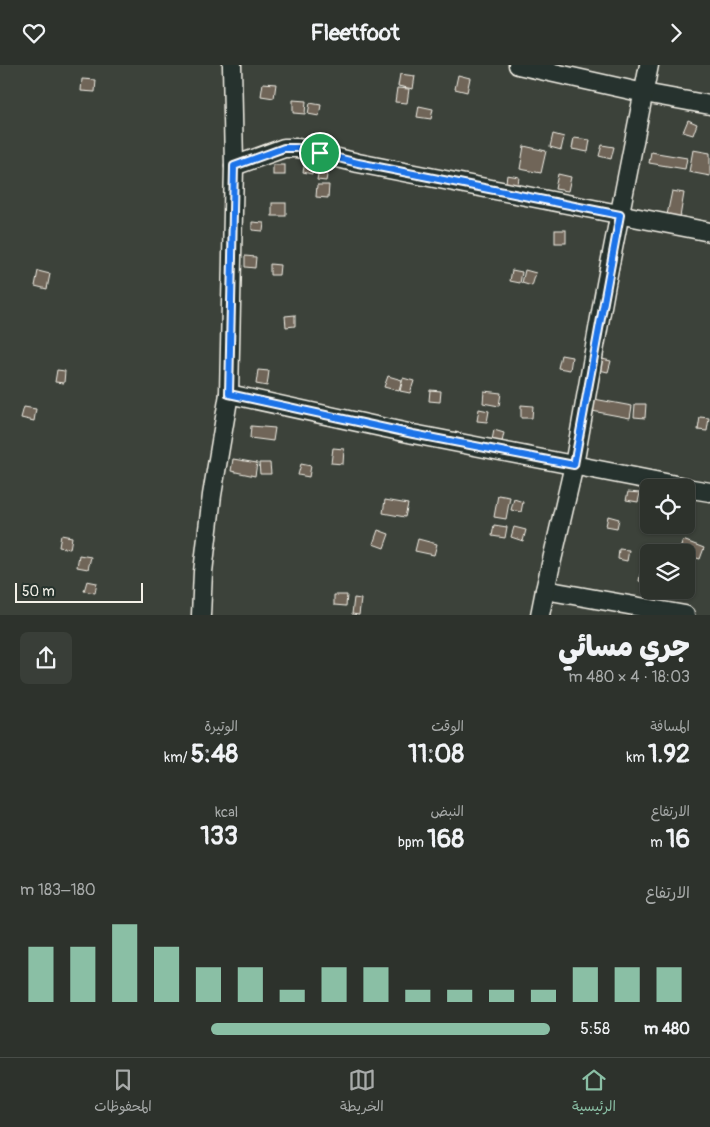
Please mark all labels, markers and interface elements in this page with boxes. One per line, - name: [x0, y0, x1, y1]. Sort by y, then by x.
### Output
- icon: heart: [20, 19, 48, 47]
- text: Fleetfoot: [310, 19, 400, 47]
- icon: forward: [662, 19, 690, 47]
- pin: [299, 132, 341, 174]
- icon: arrive: [306, 139, 334, 167]
- map controls: [640, 479, 695, 599]
- button: locate: [640, 479, 695, 534]
- button: layers: [640, 544, 695, 599]
- scale bar: [15, 579, 142, 603]
- text: 50 m: [22, 583, 55, 600]
- text: جري مسائي: [558, 630, 690, 665]
- button: share: [20, 632, 72, 684]
- text: 18:03 · 4 × 480 m: [568, 667, 690, 687]
- text: الوتيرة: [204, 718, 238, 735]
- text: الوقت: [431, 718, 464, 735]
- text: المسافة: [650, 718, 690, 735]
- text: 5:48: [191, 739, 238, 770]
- text: 11:08: [408, 739, 464, 770]
- text: 1.92: [648, 739, 690, 770]
- text: /km: [164, 749, 191, 766]
- text: km: [627, 749, 648, 766]
- text: النبض: [431, 803, 464, 820]
- text: الارتفاع: [651, 803, 690, 820]
- text: kcal: [215, 804, 238, 821]
- text: 133: [200, 821, 238, 852]
- text: 168: [427, 824, 464, 855]
- text: 16: [666, 824, 690, 855]
- text: bpm: [398, 834, 427, 851]
- text: m: [650, 834, 666, 851]
- text: 180–183 m: [20, 880, 96, 900]
- text: الارتفاع: [645, 883, 690, 903]
- text: 5:58: [580, 1019, 610, 1039]
- text: 480 m: [644, 1019, 690, 1039]
- tab: المحفوظات: [94, 1066, 152, 1119]
- tab: الخريطة: [340, 1066, 384, 1119]
- tab: الرئيسية: [572, 1066, 616, 1119]

